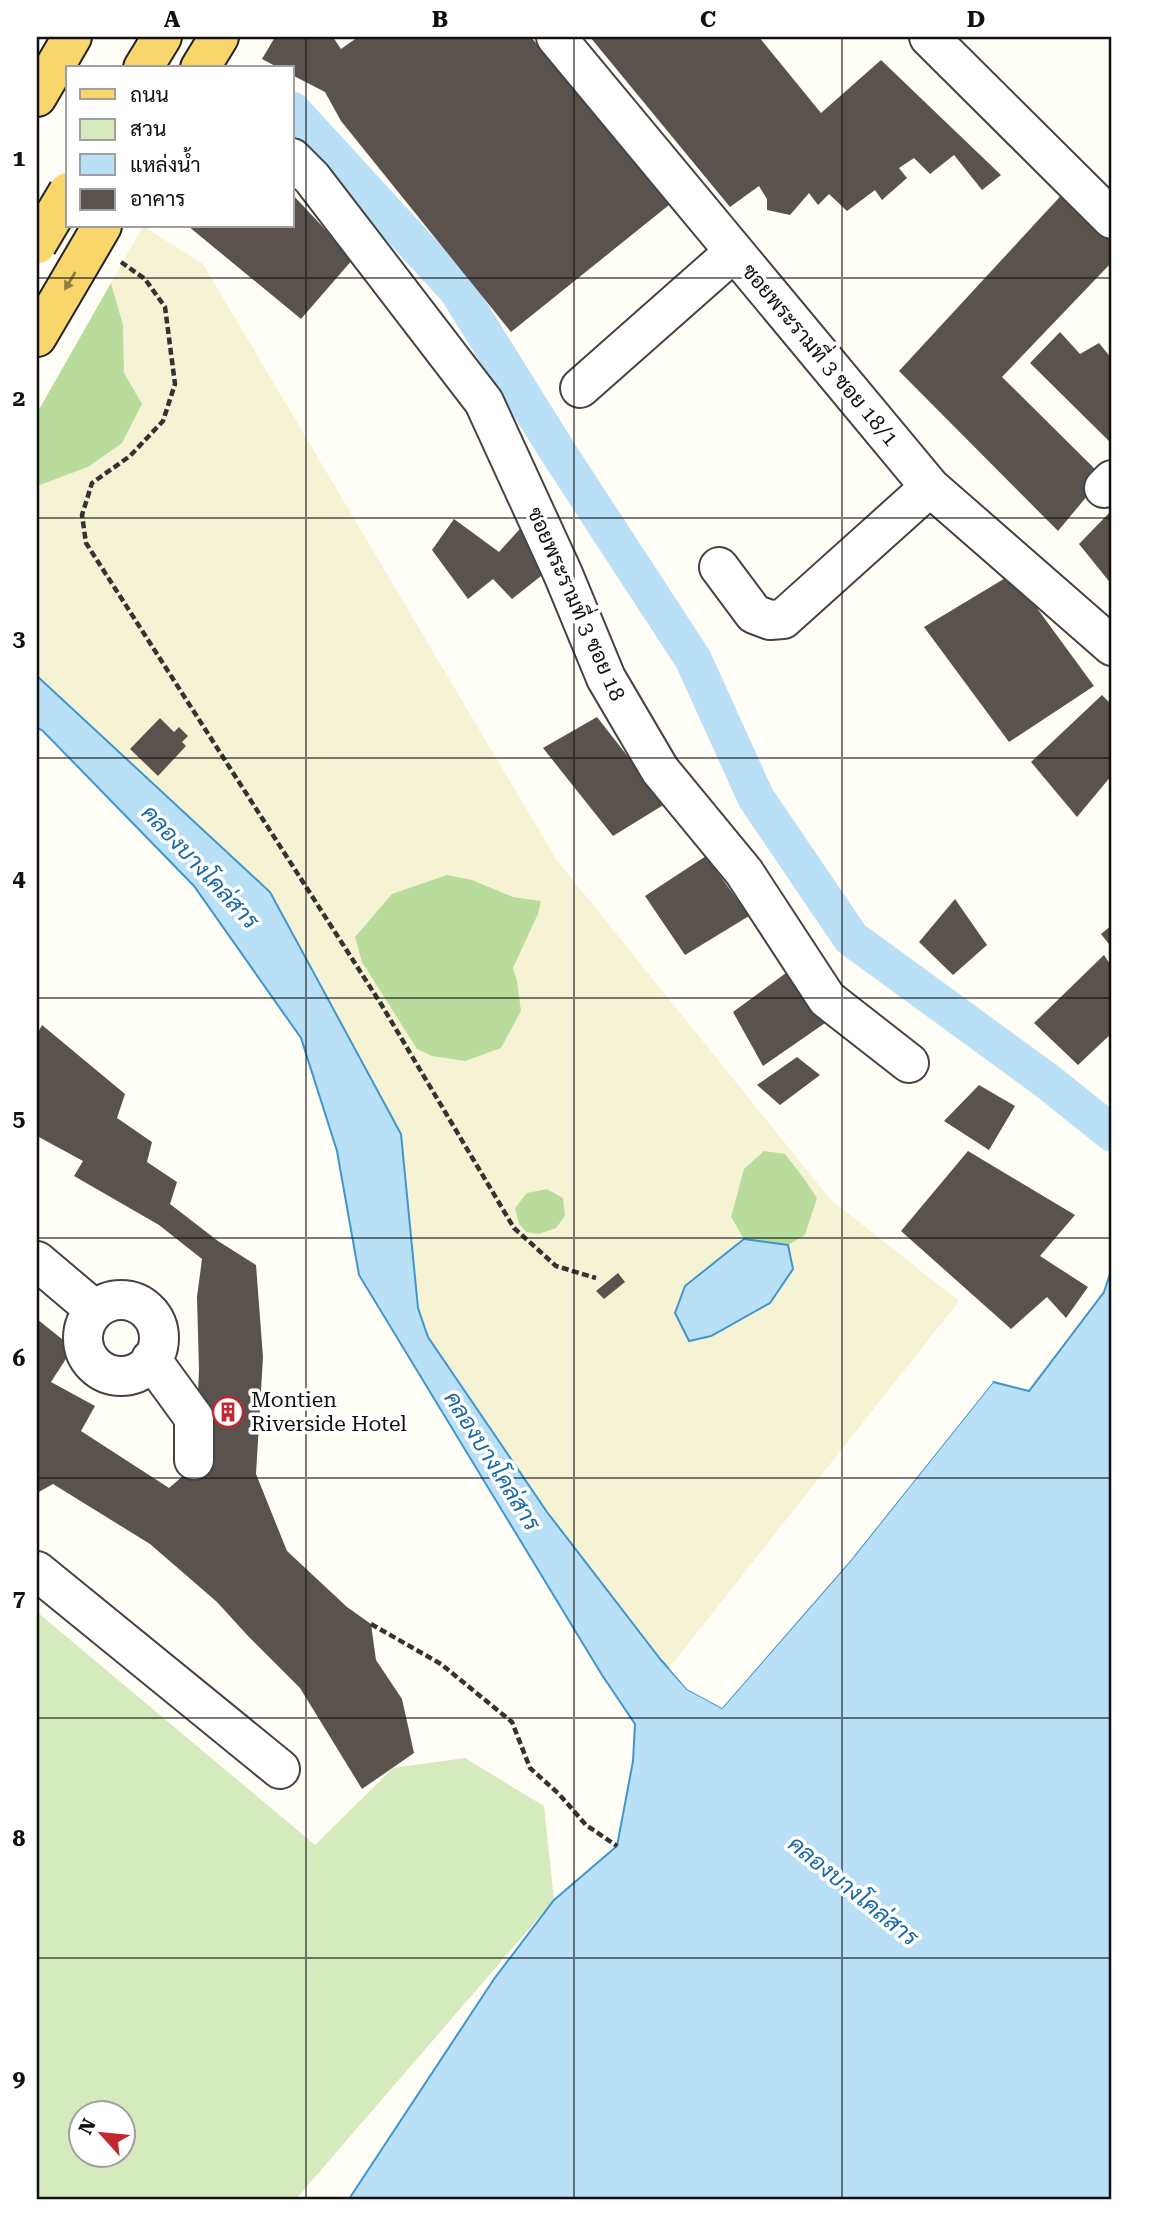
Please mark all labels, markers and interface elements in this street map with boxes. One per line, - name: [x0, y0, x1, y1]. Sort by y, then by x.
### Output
- text: A: [164, 6, 181, 33]
- text: B: [432, 6, 448, 33]
- text: C: [700, 6, 716, 33]
- text: D: [967, 6, 985, 33]
- legend: [66, 66, 294, 228]
- text: ถนน: [130, 83, 169, 107]
- text: สวน: [130, 117, 166, 141]
- text: 1: [13, 145, 26, 172]
- text: แหล่งน้ำ: [130, 147, 201, 177]
- text: อาคาร: [130, 187, 186, 211]
- street label: ซอยพระรามที่ 3 ซอย 18/1: [737, 254, 909, 451]
- one-way arrow: [63, 272, 76, 291]
- text: 2: [13, 385, 25, 412]
- street label: ซอยพระรามที่ 3 ซอย 18: [522, 500, 637, 704]
- text: 3: [13, 625, 26, 652]
- water label: คลองบางโคล่สาร: [136, 798, 267, 935]
- text: 4: [13, 865, 26, 892]
- text: 5: [13, 1105, 26, 1132]
- text: 6: [13, 1345, 26, 1372]
- water label: คลองบางโคล่สาร: [438, 1385, 549, 1536]
- place label: Montien Riverside Hotel: [251, 1388, 407, 1436]
- building icon: Montien Riverside Hotel: [211, 1395, 245, 1429]
- text: 7: [13, 1585, 26, 1612]
- text: 8: [13, 1825, 26, 1852]
- water label: คลองบางโคล่สาร: [783, 1828, 926, 1952]
- text: 9: [13, 2065, 26, 2092]
- north arrow: [66, 2100, 136, 2170]
- text: N: [74, 2114, 101, 2138]

